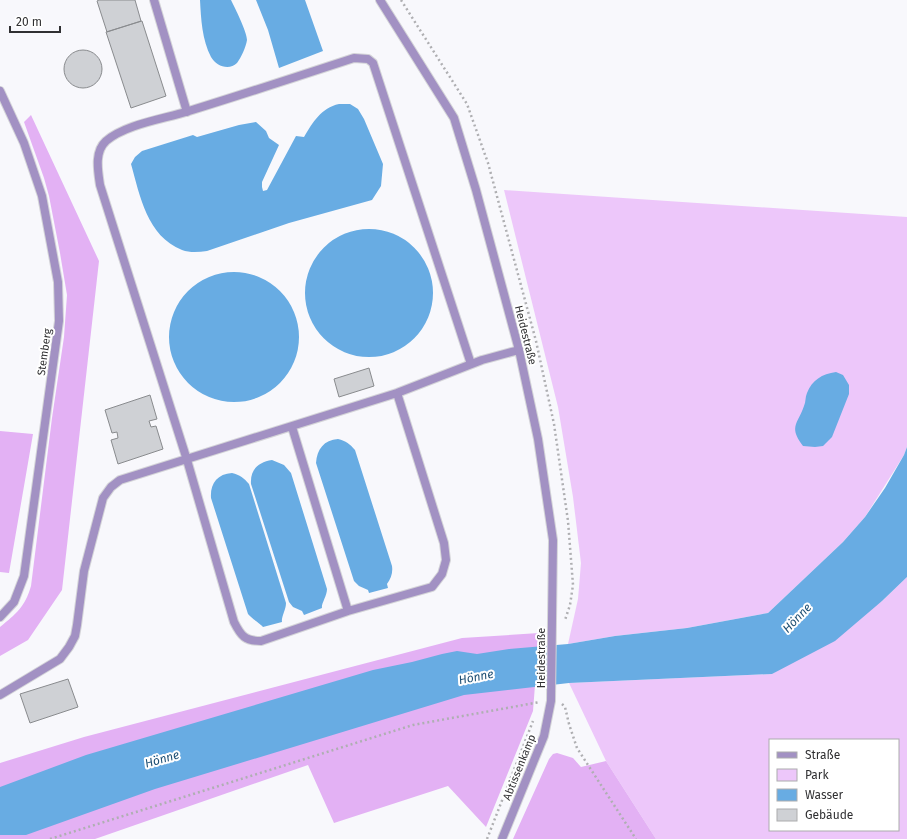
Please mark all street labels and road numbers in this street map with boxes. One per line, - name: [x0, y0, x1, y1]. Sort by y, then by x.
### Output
- street label: Heidestraße: [512, 304, 539, 366]
- street label: Stemberg: [35, 327, 54, 377]
- street label: Heidestraße: [535, 628, 548, 688]
- street label: Abtissenkamp: [500, 732, 539, 802]

